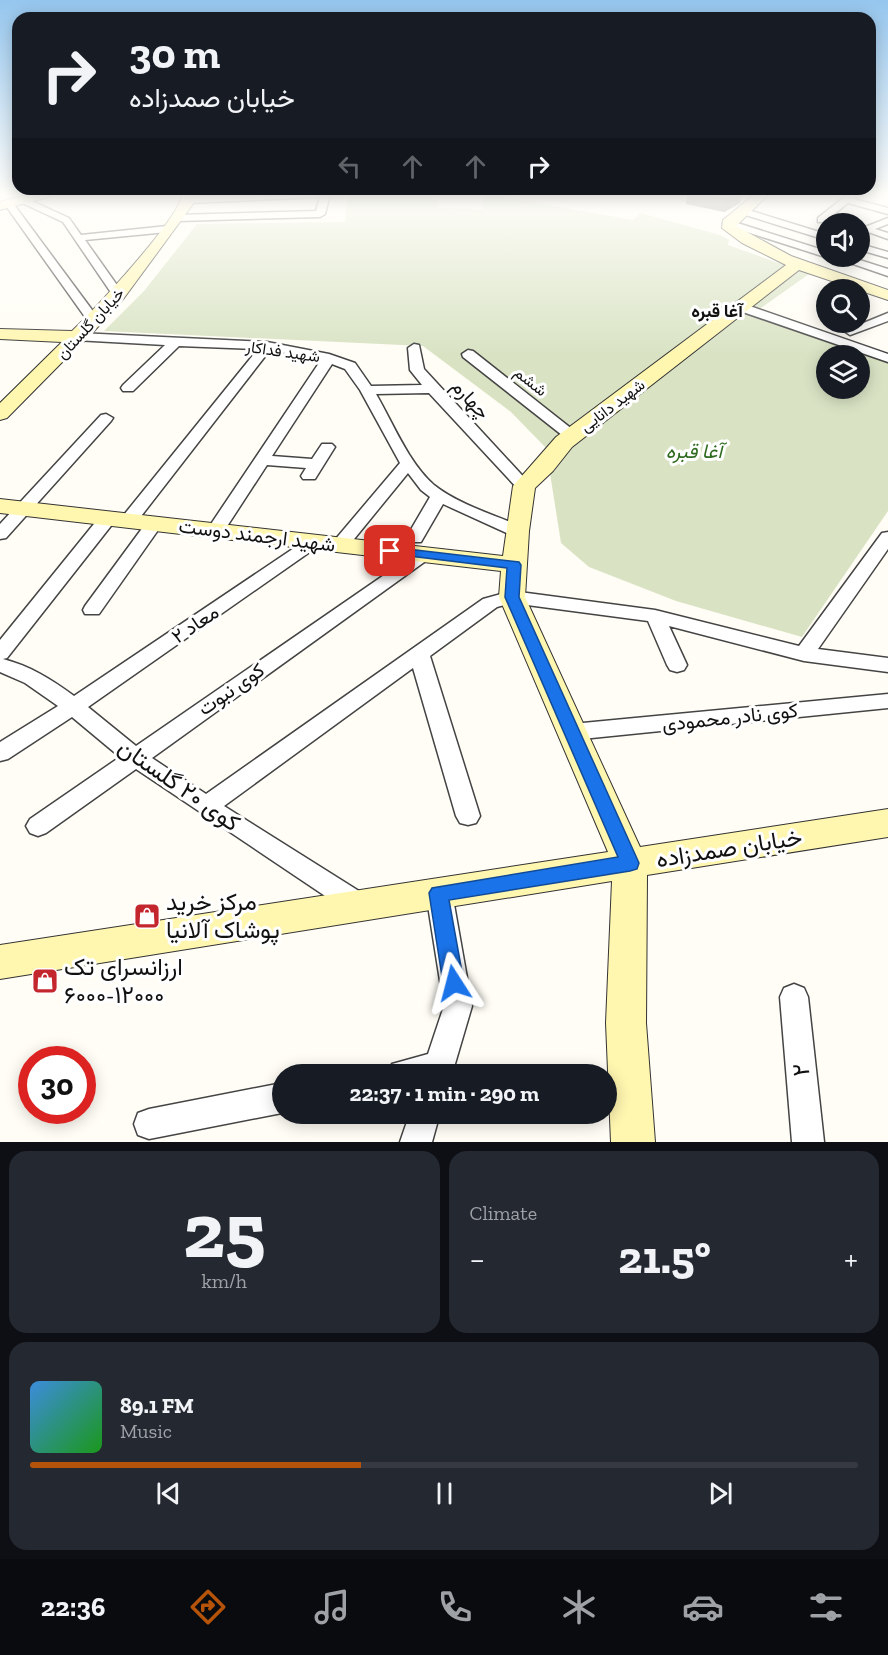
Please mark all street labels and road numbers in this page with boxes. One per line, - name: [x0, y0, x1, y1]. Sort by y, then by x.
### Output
- street label: خیابان گلستان: [52, 283, 129, 363]
- street label: شهید فداکار: [243, 337, 321, 367]
- street label: ششم: [510, 363, 551, 401]
- street label: چهارم: [445, 374, 495, 425]
- street label: شهید دانایی: [576, 375, 649, 437]
- street label: شهید ارجمند دوست: [177, 513, 337, 558]
- street label: معاد ۲: [167, 600, 223, 648]
- street label: کوی نبوت: [193, 657, 269, 721]
- street label: کوی نادر محمودی: [661, 698, 799, 737]
- street label: کوی ۲۰ گلستان: [112, 732, 246, 838]
- street label: خیابان صمدزاده: [654, 822, 804, 874]
- street label: ۲: [786, 1063, 815, 1078]

